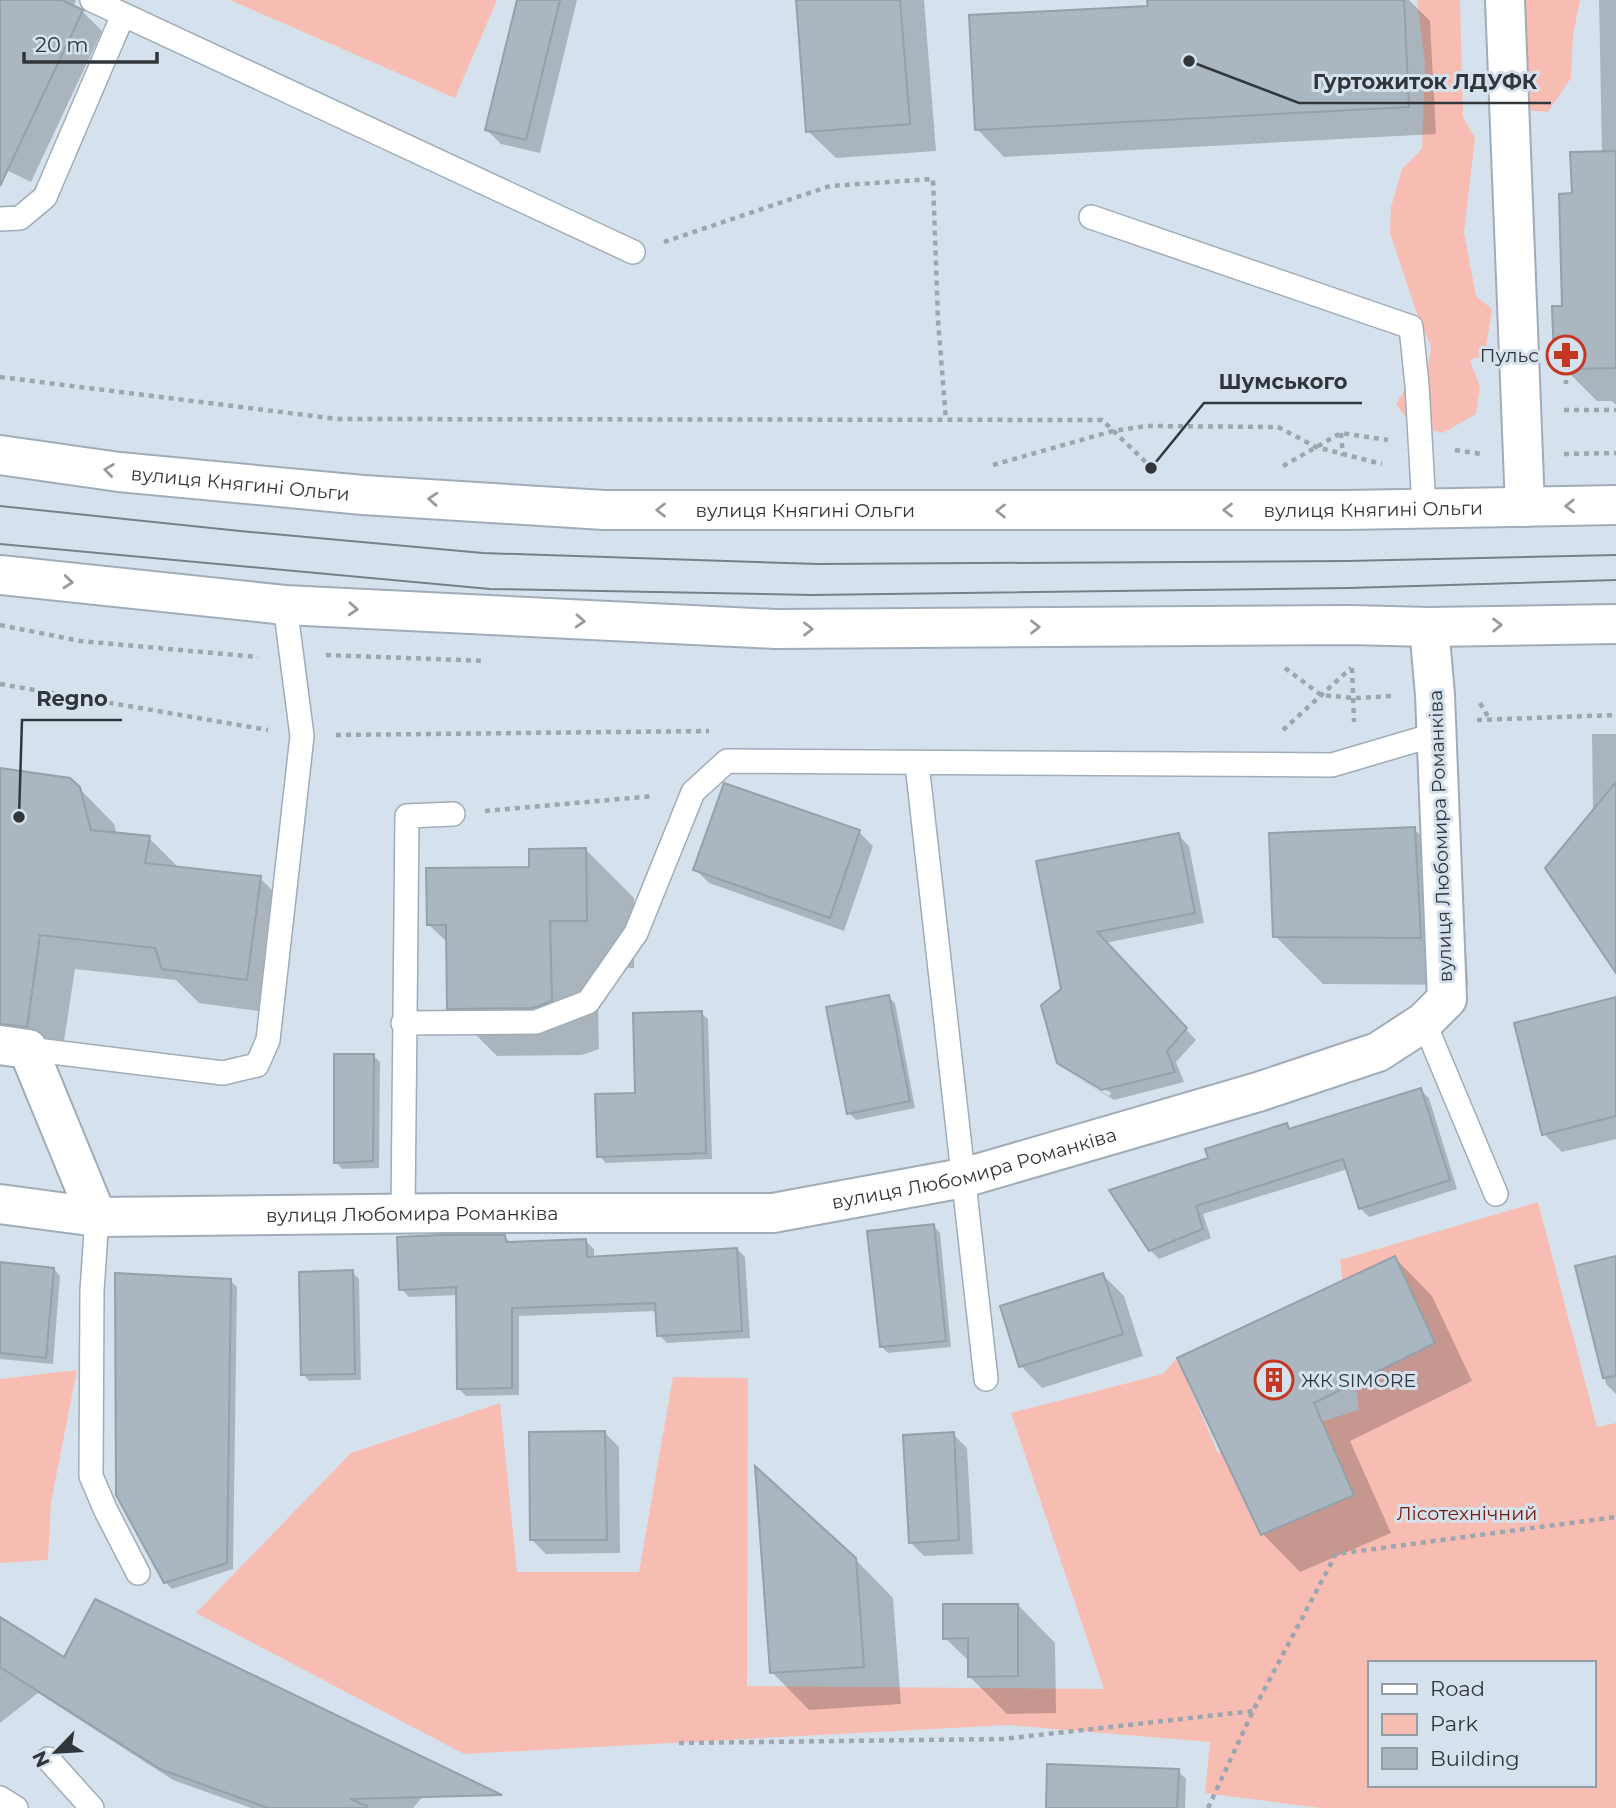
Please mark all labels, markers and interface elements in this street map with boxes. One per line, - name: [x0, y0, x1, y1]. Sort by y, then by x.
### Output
- scale bar: [24, 21, 158, 65]
- text: 20 m: [35, 32, 89, 57]
- callout: Гуртожиток ЛДУФК: [1299, 61, 1551, 103]
- text: Гуртожиток ЛДУФК: [1313, 69, 1538, 94]
- pharmacy icon: Пульс: [1545, 334, 1587, 376]
- place label: Пульс: [1480, 344, 1539, 367]
- callout: Шумського: [1204, 361, 1362, 403]
- text: Шумського: [1218, 369, 1348, 394]
- street label: вулиця Княгині Ольги: [130, 462, 351, 506]
- one-way arrow: [103, 463, 115, 478]
- one-way arrow: [428, 492, 439, 507]
- street label: вулиця Княгині Ольги: [1263, 496, 1483, 522]
- one-way arrow: [1565, 498, 1575, 514]
- street label: вулиця Княгині Ольги: [695, 499, 915, 522]
- one-way arrow: [655, 502, 665, 518]
- one-way arrow: [1223, 502, 1233, 518]
- one-way arrow: [995, 503, 1006, 519]
- one-way arrow: [62, 575, 74, 590]
- one-way arrow: [348, 601, 359, 616]
- one-way arrow: [575, 613, 586, 628]
- one-way arrow: [1492, 618, 1503, 633]
- one-way arrow: [1031, 619, 1041, 635]
- one-way arrow: [803, 621, 814, 637]
- callout: Regno: [22, 678, 122, 720]
- text: Regno: [36, 686, 108, 711]
- street label: вулиця Любомира Романківа: [1424, 689, 1457, 983]
- street label: вулиця Любомира Романківа: [830, 1123, 1119, 1214]
- street label: вулиця Любомира Романківа: [266, 1202, 558, 1227]
- building icon: ЖК SIMORE: [1253, 1359, 1295, 1401]
- place label: ЖК SIMORE: [1301, 1369, 1416, 1392]
- park label: Лісотехнічний: [1397, 1502, 1537, 1525]
- legend: [1368, 1661, 1595, 1787]
- text: Road: [1430, 1676, 1485, 1701]
- text: Park: [1430, 1711, 1478, 1736]
- north arrow: [21, 1717, 91, 1787]
- text: Building: [1430, 1746, 1520, 1771]
- text: N: [27, 1747, 55, 1771]

